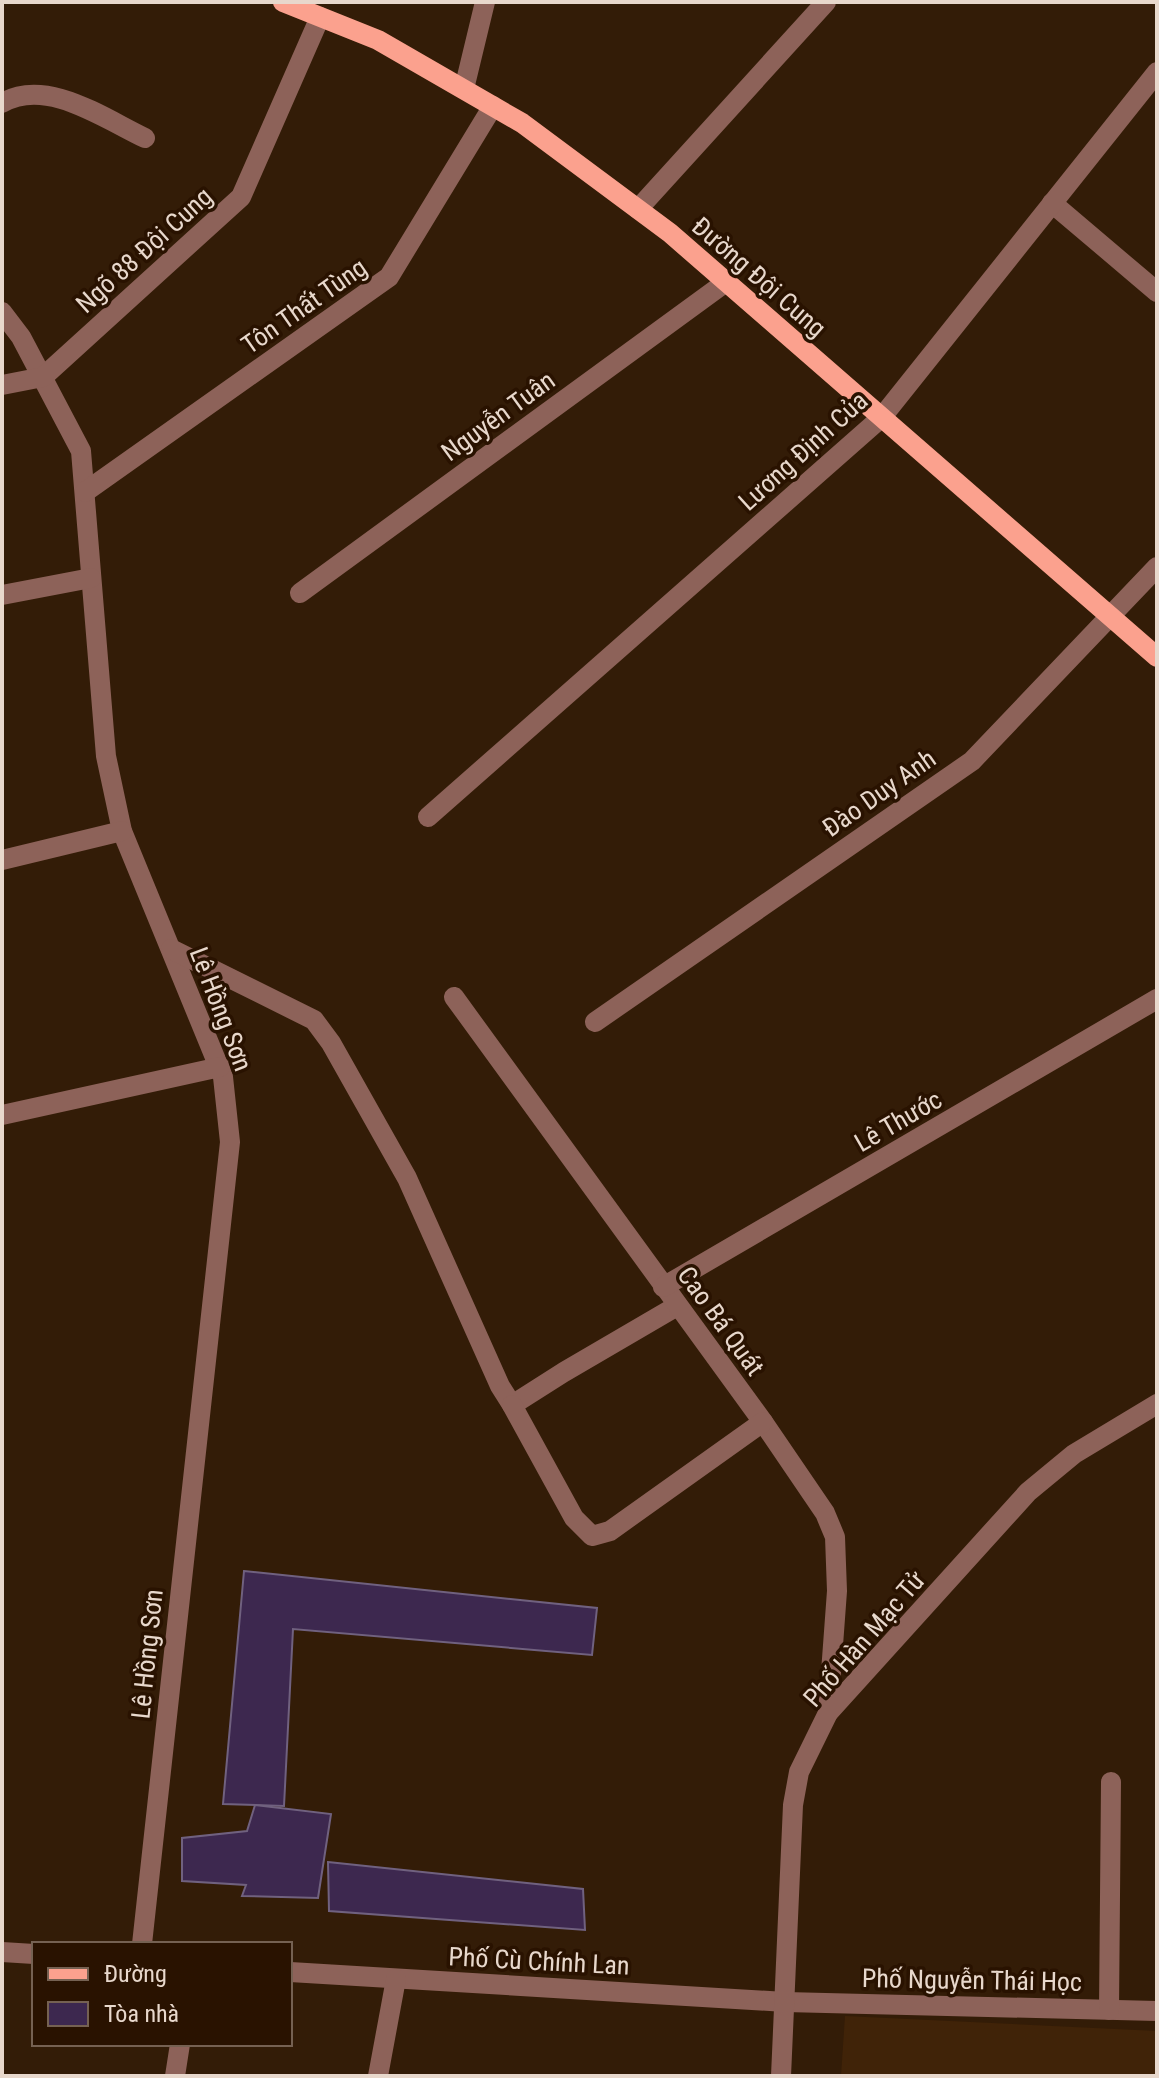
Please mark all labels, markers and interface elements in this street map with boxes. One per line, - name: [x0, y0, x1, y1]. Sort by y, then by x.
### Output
- street label: Ngõ 88 Đội Cung: [70, 181, 218, 319]
- street label: Đường Đội Cung: [686, 211, 832, 343]
- street label: Tôn Thất Tùng: [236, 252, 372, 360]
- street label: Nguyễn Tuân: [436, 365, 560, 467]
- street label: Lương Định Của: [733, 385, 873, 517]
- street label: Đào Duy Anh: [817, 743, 941, 843]
- street label: Lê Hồng Sơn: [184, 943, 258, 1075]
- street label: Lê Thước: [849, 1084, 947, 1158]
- street label: Cao Bá Quát: [671, 1261, 771, 1381]
- street label: Phố Hàn Mạc Tử: [797, 1565, 931, 1713]
- street label: Lê Hồng Sơn: [125, 1588, 169, 1720]
- street label: Phố Cù Chính Lan: [448, 1941, 630, 1981]
- legend: [32, 1942, 292, 2046]
- text: Đường: [104, 1960, 167, 1988]
- street label: Phố Nguyễn Thái Học: [862, 1963, 1082, 1997]
- text: Tòa nhà: [104, 2000, 179, 2028]

